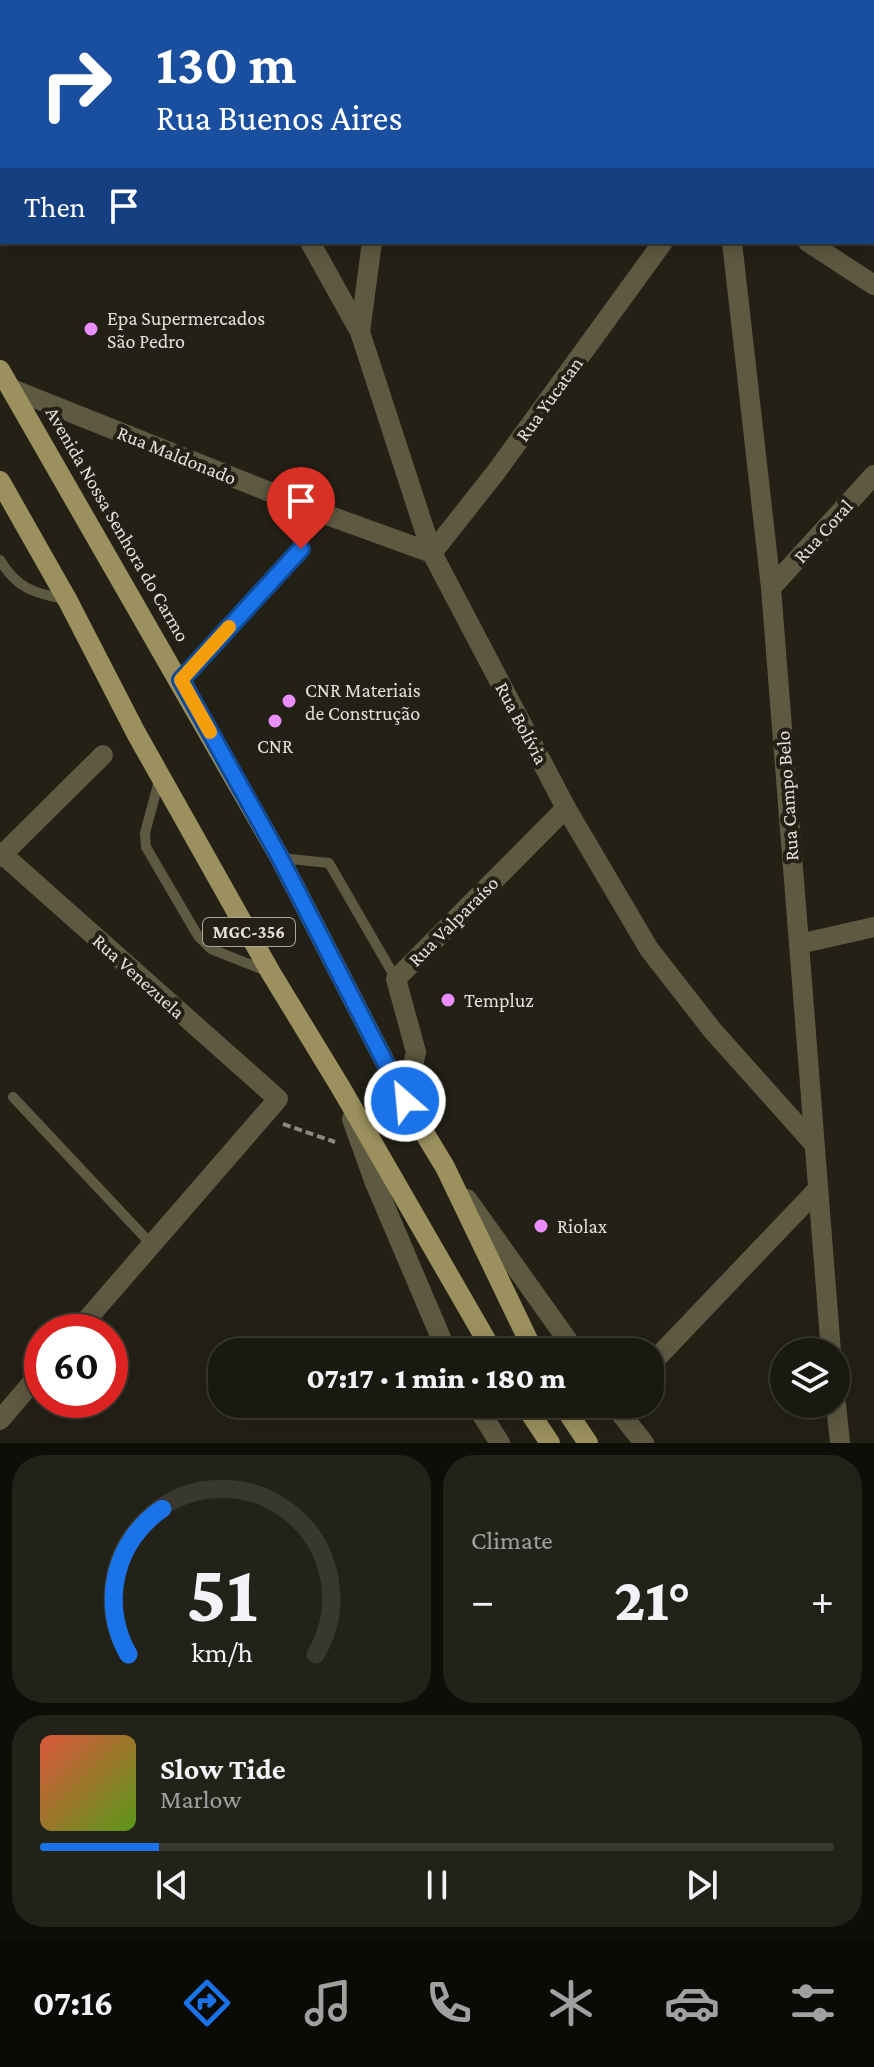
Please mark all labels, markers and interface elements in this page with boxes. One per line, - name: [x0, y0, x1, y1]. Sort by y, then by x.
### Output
- icon: right: [24, 32, 128, 136]
- text: 130 m: [156, 33, 297, 95]
- text: Rua Buenos Aires: [156, 98, 403, 138]
- icon: arrive: [102, 184, 146, 228]
- text: Then: [24, 190, 86, 223]
- place label: Epa Supermercados São Pedro: [107, 307, 265, 352]
- marker: Epa Supermercados São Pedro: [82, 320, 100, 338]
- street label: Rua Yucatan: [511, 352, 587, 445]
- street label: Avenida Nossa Senhora do Carmo: [42, 403, 194, 645]
- street label: Rua Maldonado: [114, 421, 240, 489]
- pin: [267, 467, 335, 549]
- icon: arrive: [279, 479, 323, 523]
- street label: Rua Coral: [789, 495, 857, 567]
- street label: Rua Bolívia: [491, 678, 553, 768]
- place label: CNR Materiais de Construção: [305, 679, 421, 725]
- marker: CNR Materiais de Construção: [280, 692, 298, 710]
- marker: CNR: [266, 712, 284, 730]
- street label: Rua Campo Belo: [771, 730, 804, 862]
- place label: CNR: [257, 735, 294, 757]
- street label: Rua Valparaíso: [403, 871, 503, 971]
- road number: MGC-356: [203, 918, 295, 946]
- street label: Rua Venezuela: [89, 929, 189, 1023]
- place label: Templuz: [464, 989, 534, 1012]
- marker: Templuz: [439, 991, 457, 1009]
- position arrow: [363, 1059, 447, 1143]
- place label: Riolax: [557, 1215, 608, 1237]
- marker: Riolax: [532, 1217, 550, 1235]
- speed limit sign: 60: [24, 1314, 128, 1418]
- map controls: [770, 1338, 850, 1418]
- button: layers: [770, 1338, 850, 1418]
- text: 07:17 · 1 min · 180 m: [306, 1361, 566, 1394]
- text: Climate: [471, 1526, 553, 1555]
- text: 51: [186, 1546, 257, 1639]
- text: 21°: [614, 1566, 691, 1633]
- text: −: [471, 1576, 494, 1624]
- text: +: [811, 1576, 834, 1624]
- text: km/h: [191, 1636, 252, 1668]
- text: Slow Tide: [160, 1752, 286, 1785]
- text: Marlow: [160, 1785, 241, 1814]
- icon: previous: [150, 1863, 194, 1907]
- icon: pause: [415, 1863, 459, 1907]
- icon: next: [680, 1863, 724, 1907]
- icon: directions: [179, 1975, 235, 2031]
- icon: music: [300, 1975, 356, 2031]
- icon: phone: [421, 1975, 477, 2031]
- icon: climate: [543, 1975, 599, 2031]
- icon: car: [664, 1975, 720, 2031]
- icon: filters: [785, 1975, 841, 2031]
- text: 07:16: [33, 1983, 114, 2023]

